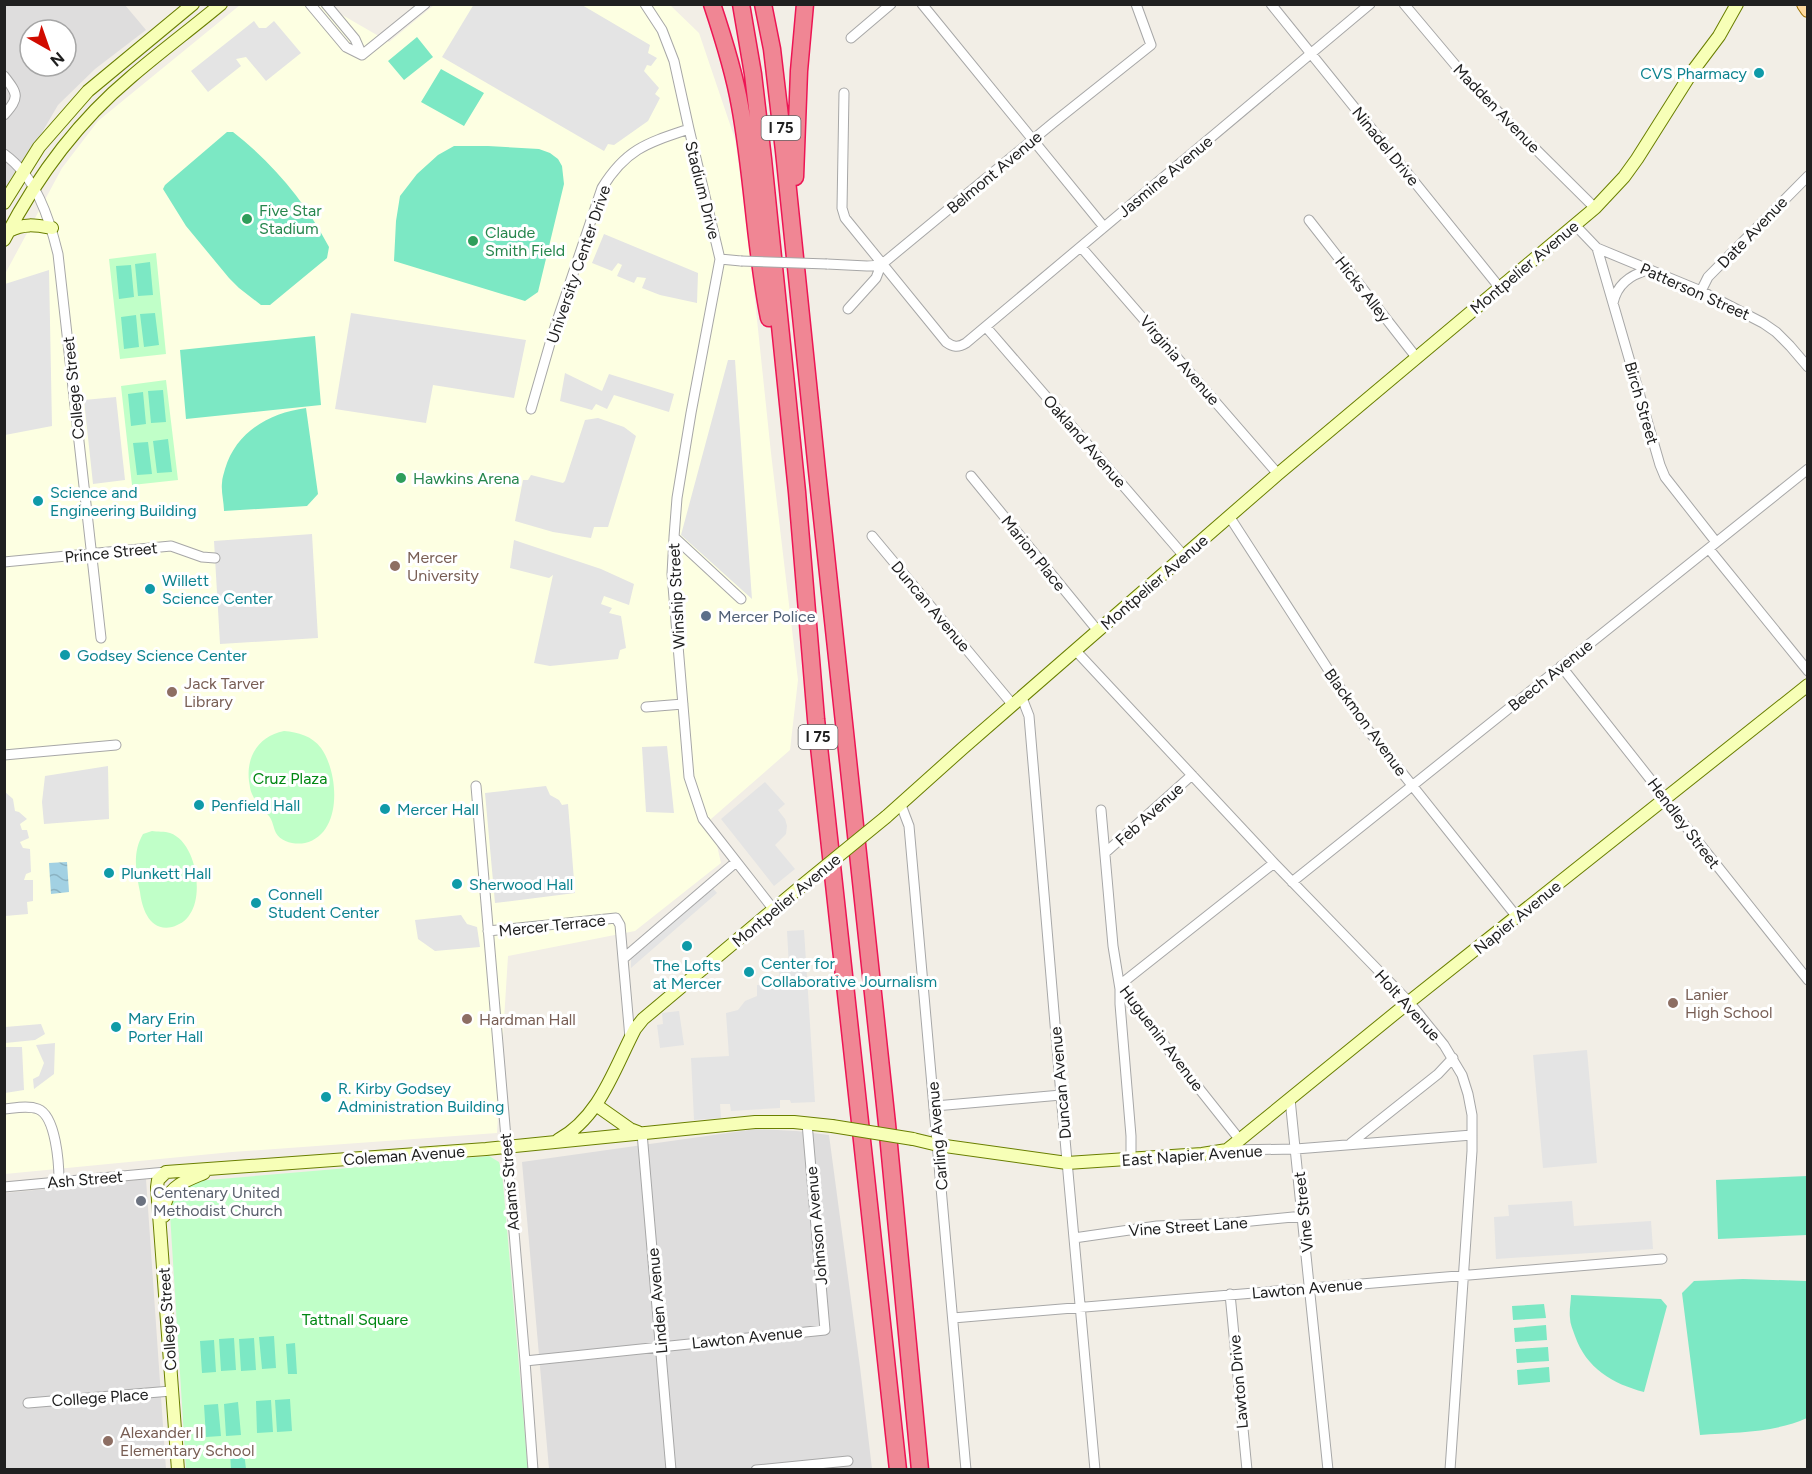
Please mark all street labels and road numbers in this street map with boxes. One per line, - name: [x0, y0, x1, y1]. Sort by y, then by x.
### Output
- street label: Madden Avenue: [1449, 60, 1544, 157]
- street label: Ninadel Drive: [1348, 103, 1423, 190]
- road number: I 75: [762, 116, 800, 140]
- street label: Belmont Avenue: [943, 127, 1046, 218]
- street label: Jasmine Avenue: [1114, 131, 1216, 221]
- street label: Stadium Drive: [681, 139, 724, 241]
- street label: University Center Drive: [542, 182, 615, 346]
- street label: Date Avenue: [1714, 192, 1791, 272]
- street label: Montpelier Avenue: [1466, 216, 1582, 318]
- street label: Hicks Alley: [1331, 253, 1395, 326]
- street label: Patterson Street: [1637, 259, 1753, 324]
- street label: Virginia Avenue: [1136, 312, 1224, 409]
- street label: College Street: [59, 335, 88, 440]
- street label: Birch Street: [1621, 360, 1662, 447]
- street label: Oakland Avenue: [1039, 391, 1130, 492]
- street label: Marion Place: [997, 512, 1070, 595]
- street label: Montpelier Avenue: [1097, 531, 1212, 634]
- street label: Prince Street: [64, 538, 158, 567]
- street label: Winship Street: [664, 542, 689, 650]
- street label: Duncan Avenue: [887, 557, 974, 656]
- street label: Beech Avenue: [1504, 635, 1596, 715]
- street label: Blackmon Avenue: [1320, 665, 1411, 780]
- road number: I 75: [798, 725, 838, 749]
- street label: Hendley Street: [1643, 774, 1724, 872]
- street label: Feb Avenue: [1111, 779, 1187, 850]
- street label: Montpelier Avenue: [728, 849, 844, 951]
- street label: Napier Avenue: [1470, 877, 1565, 958]
- street label: Mercer Terrace: [498, 910, 607, 941]
- street label: Holt Avenue: [1371, 966, 1445, 1045]
- street label: Huguenin Avenue: [1116, 982, 1208, 1095]
- street label: Duncan Avenue: [1046, 1026, 1075, 1140]
- street label: Carling Avenue: [923, 1081, 952, 1191]
- street label: Adams Street: [496, 1132, 523, 1232]
- street label: East Napier Avenue: [1121, 1141, 1263, 1170]
- street label: Coleman Avenue: [343, 1142, 466, 1169]
- street label: Johnson Avenue: [802, 1166, 831, 1286]
- street label: Ash Street: [46, 1167, 124, 1192]
- street label: Vine Street: [1290, 1171, 1317, 1253]
- street label: Vine Street Lane: [1128, 1213, 1248, 1240]
- street label: Linden Avenue: [643, 1247, 672, 1355]
- street label: College Street: [154, 1267, 181, 1371]
- street label: Lawton Avenue: [1251, 1274, 1364, 1303]
- street label: Lawton Avenue: [691, 1322, 804, 1353]
- street label: Lawton Drive: [1225, 1334, 1252, 1430]
- street label: College Place: [51, 1385, 149, 1410]

